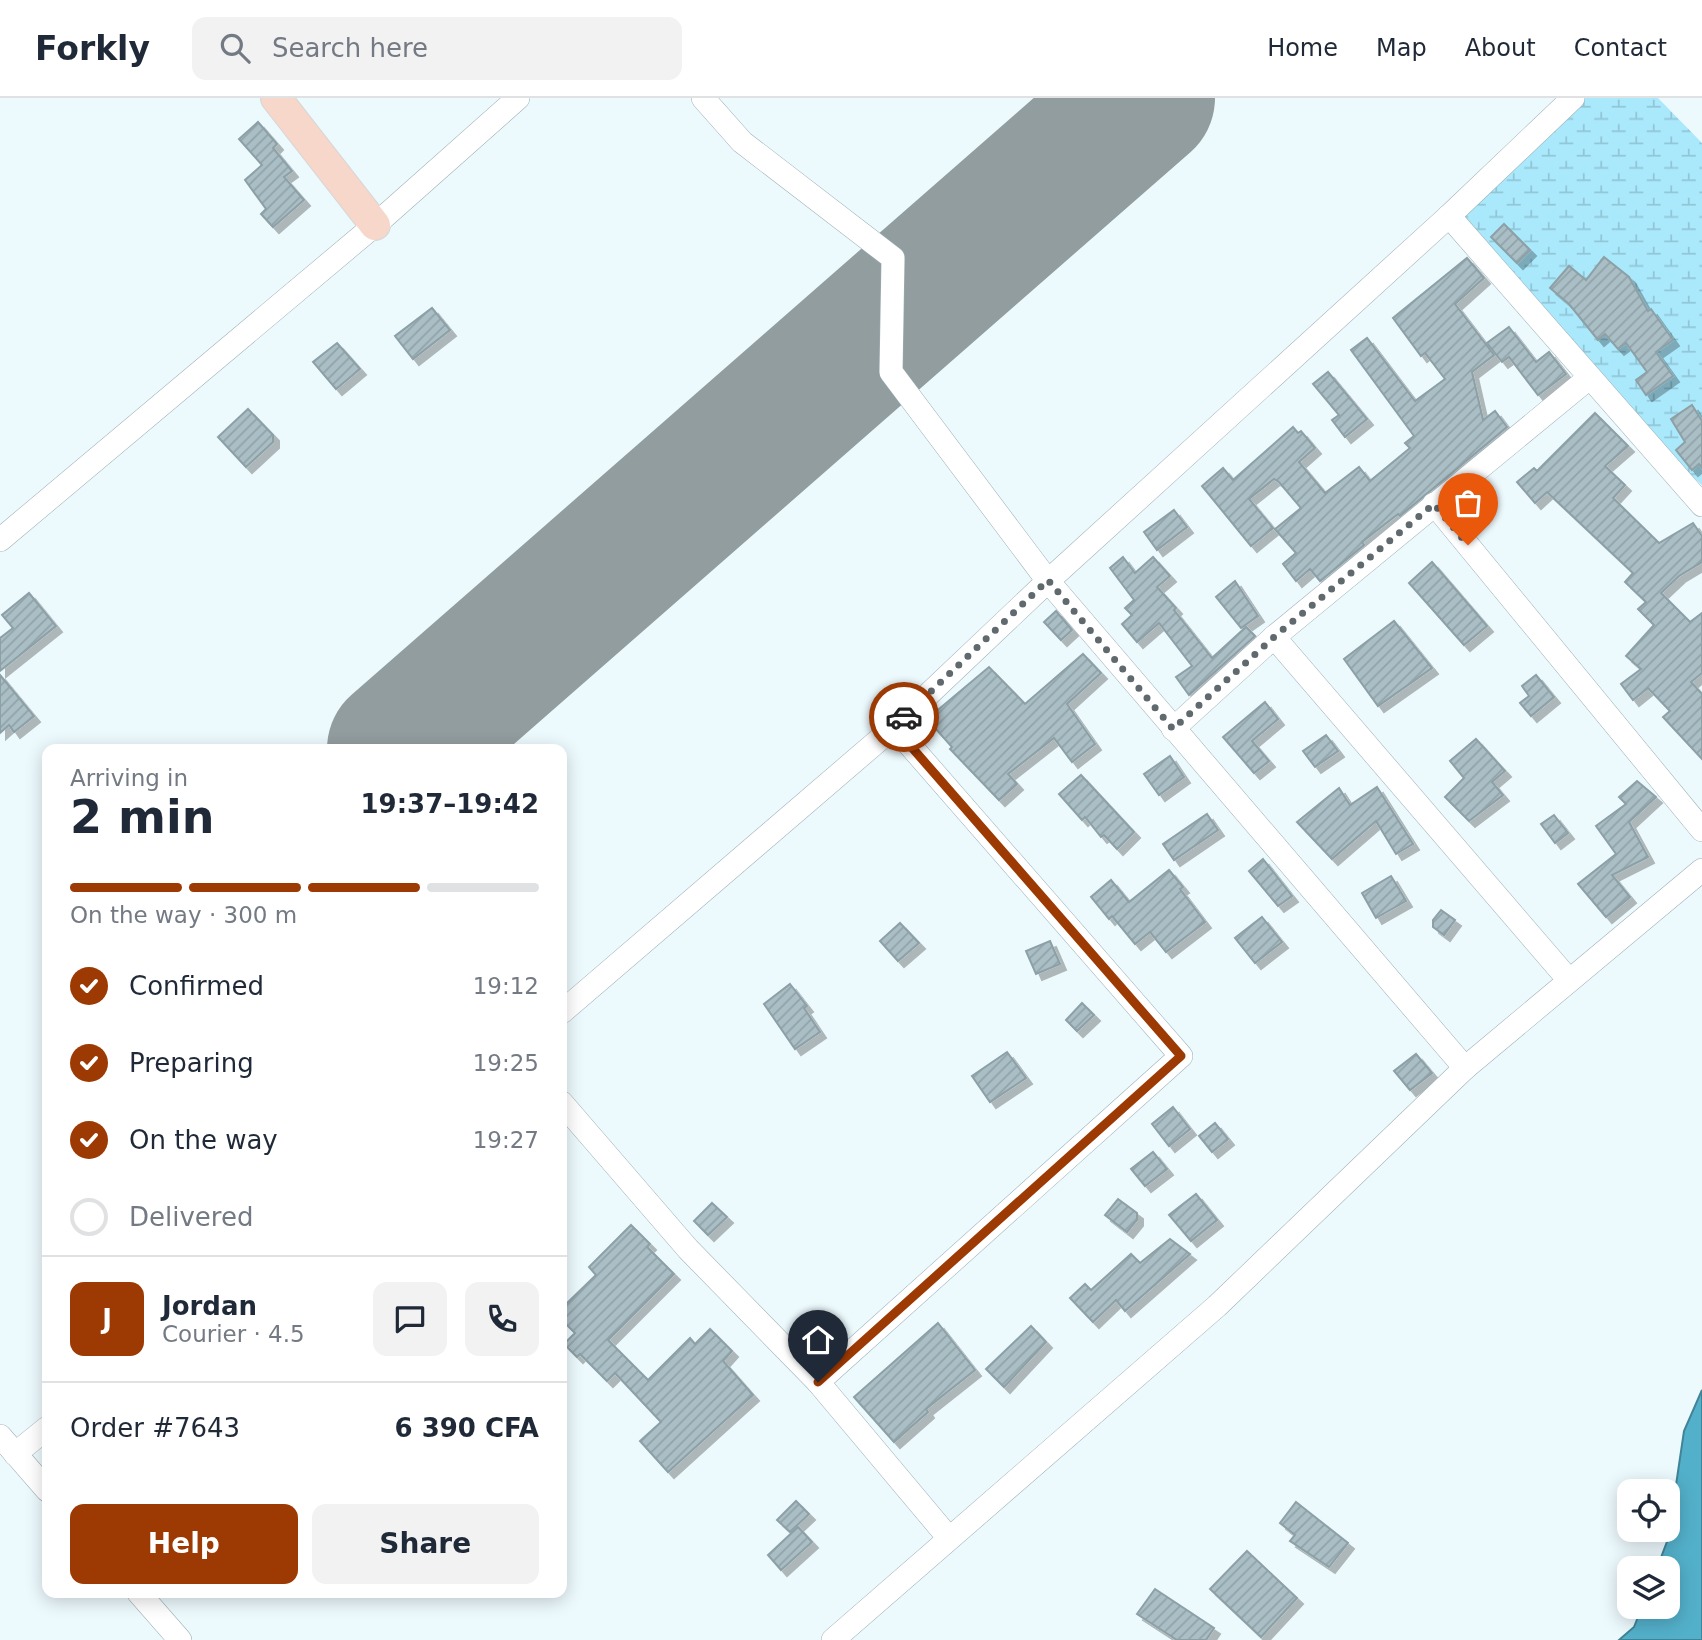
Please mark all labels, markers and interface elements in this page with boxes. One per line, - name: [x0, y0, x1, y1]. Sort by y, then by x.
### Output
- search box: [192, 17, 682, 80]
- text: Forkly: [35, 29, 150, 68]
- icon: search: [216, 29, 254, 67]
- text: Search here: [272, 33, 428, 63]
- text: Home: [1267, 34, 1338, 62]
- text: Map: [1376, 34, 1427, 62]
- text: About: [1465, 34, 1536, 62]
- text: Contact: [1574, 34, 1667, 62]
- pin: [1438, 473, 1498, 545]
- icon: bag: [1449, 484, 1487, 522]
- courier: [869, 682, 939, 752]
- icon: car: [885, 698, 923, 736]
- text: Arriving in: [70, 765, 188, 791]
- text: 19:37–19:42: [360, 789, 539, 819]
- text: 2 min: [70, 790, 214, 844]
- text: On the way · 300 m: [70, 902, 297, 928]
- icon: check: [70, 967, 108, 1005]
- text: Confirmed: [129, 971, 264, 1001]
- text: 19:12: [473, 973, 539, 999]
- icon: check: [70, 1044, 108, 1082]
- text: Preparing: [129, 1048, 254, 1078]
- text: 19:25: [473, 1050, 539, 1076]
- icon: check: [70, 1121, 108, 1159]
- text: On the way: [129, 1125, 278, 1155]
- text: 19:27: [473, 1127, 539, 1153]
- text: Delivered: [129, 1202, 253, 1232]
- button: chat: [373, 1282, 447, 1356]
- button: phone: [465, 1282, 539, 1356]
- text: Jordan: [162, 1291, 257, 1321]
- text: J: [102, 1304, 112, 1334]
- pin: [788, 1310, 848, 1382]
- text: Courier · 4.5: [162, 1321, 305, 1347]
- icon: home: [799, 1321, 837, 1359]
- text: Order #7643: [70, 1413, 240, 1443]
- text: 6 390 CFA: [395, 1413, 539, 1443]
- map controls: [1617, 1479, 1680, 1619]
- button: locate: [1617, 1479, 1680, 1542]
- button: Help: [70, 1504, 298, 1584]
- button: Share: [312, 1504, 539, 1584]
- button: layers: [1617, 1556, 1680, 1619]

